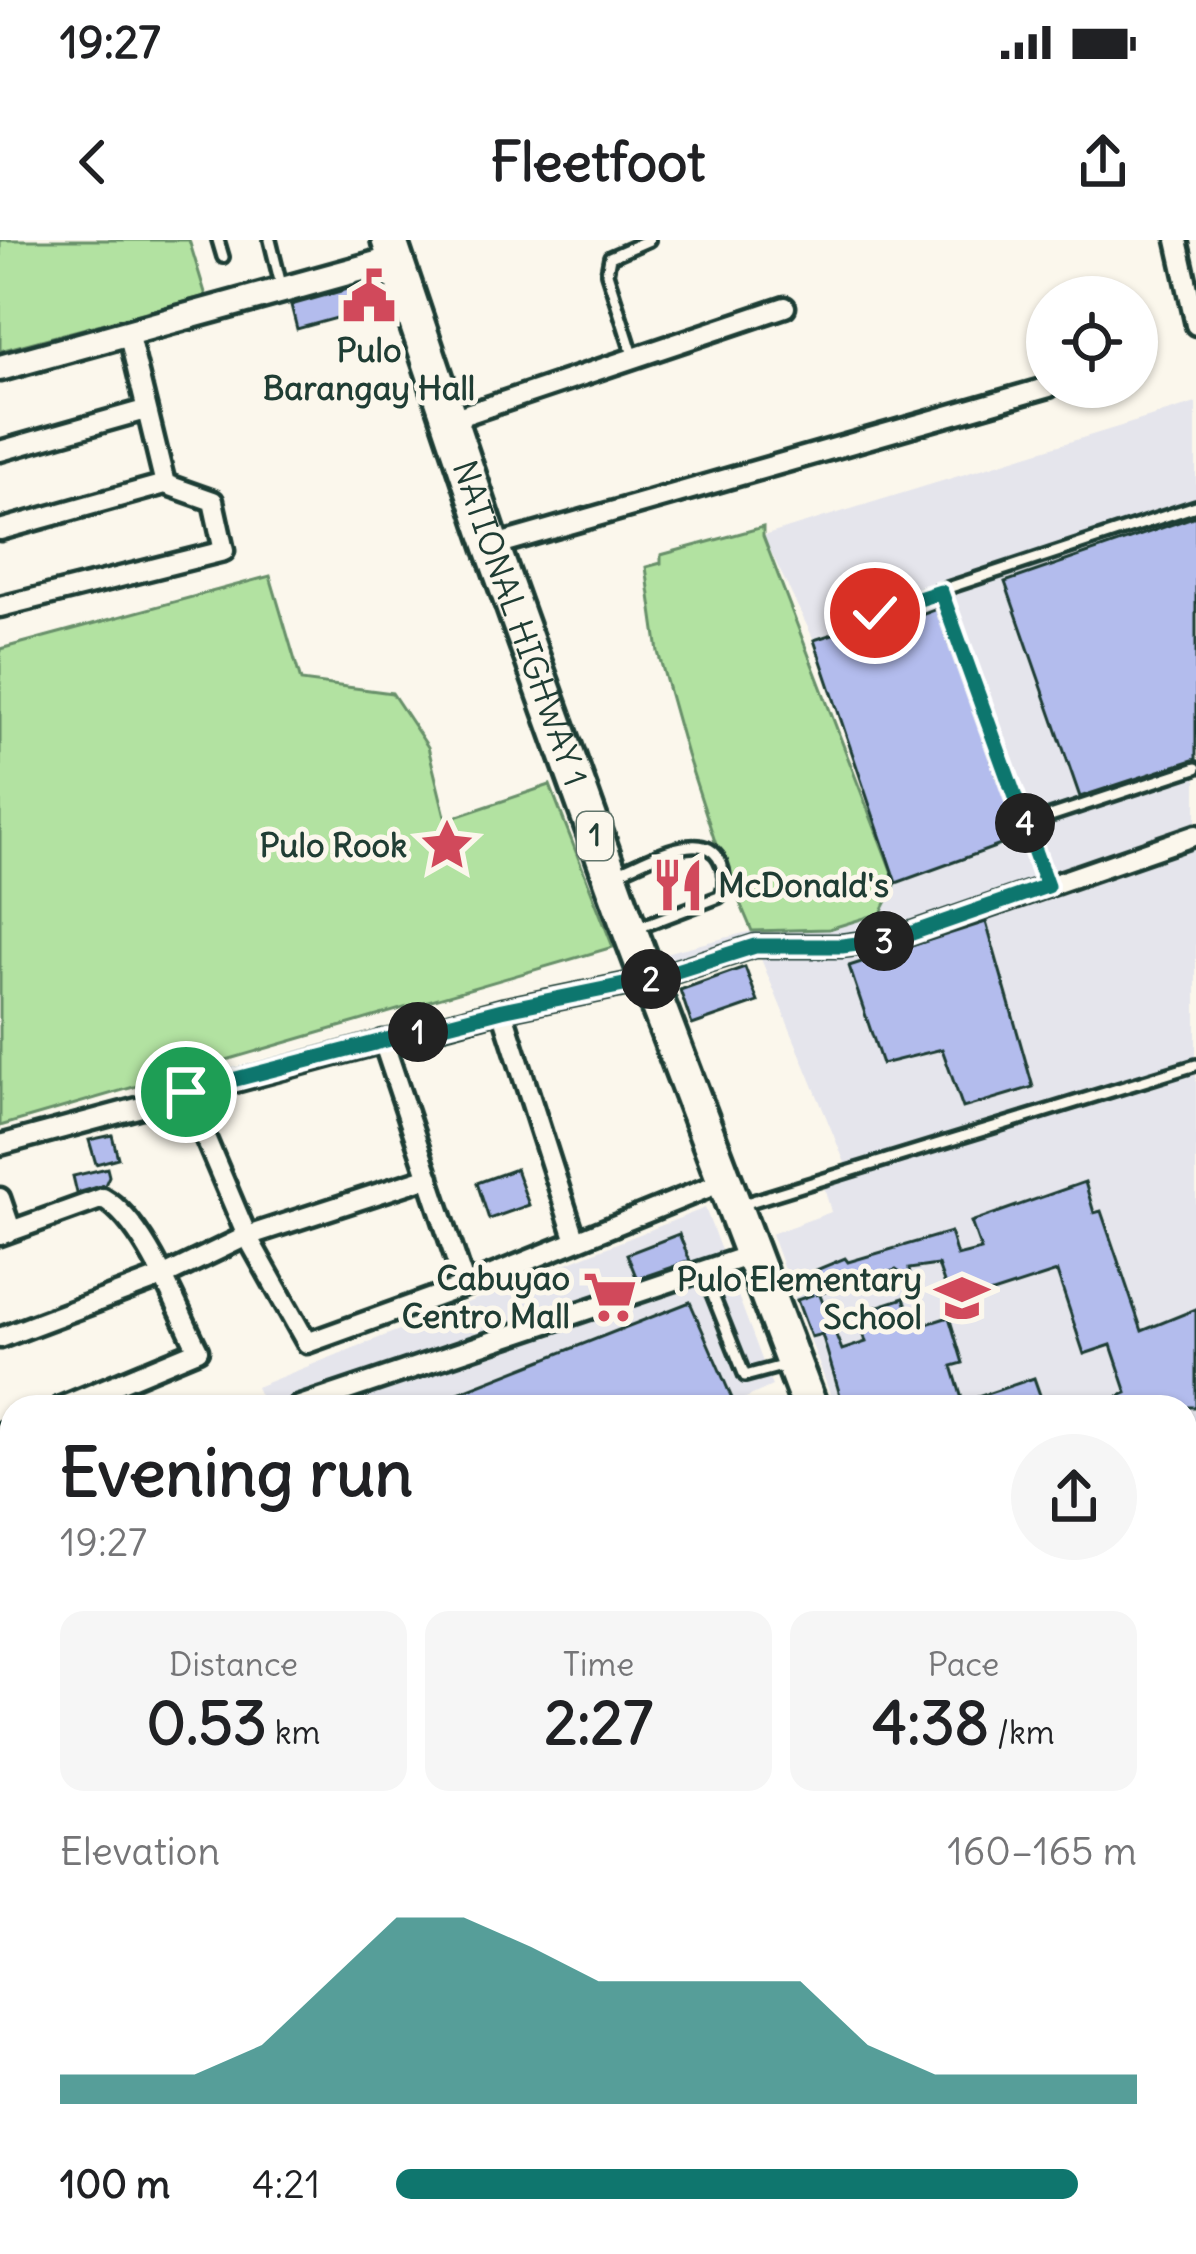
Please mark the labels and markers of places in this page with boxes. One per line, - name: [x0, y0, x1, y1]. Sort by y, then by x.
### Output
- public building icon: Pulo Barangay Hall: [340, 267, 398, 325]
- place label: Pulo Barangay Hall: [263, 329, 475, 409]
- pin: [824, 562, 926, 664]
- pin: 4: [995, 793, 1055, 853]
- place icon: Pulo Rook: [418, 816, 476, 874]
- place label: Pulo Rook: [259, 824, 407, 866]
- restaurant icon: McDonald's: [649, 856, 707, 914]
- place label: McDonald's: [718, 864, 889, 906]
- pin: 3: [854, 911, 914, 971]
- pin: 2: [621, 949, 681, 1009]
- pin: 1: [388, 1002, 448, 1062]
- pin: [135, 1041, 237, 1143]
- place label: Cabuyao Centro Mall: [402, 1257, 570, 1337]
- place label: Pulo Elementary School: [677, 1258, 922, 1338]
- supermarket icon: Cabuyao Centro Mall: [581, 1268, 639, 1326]
- school or university icon: Pulo Elementary School: [933, 1269, 991, 1327]

